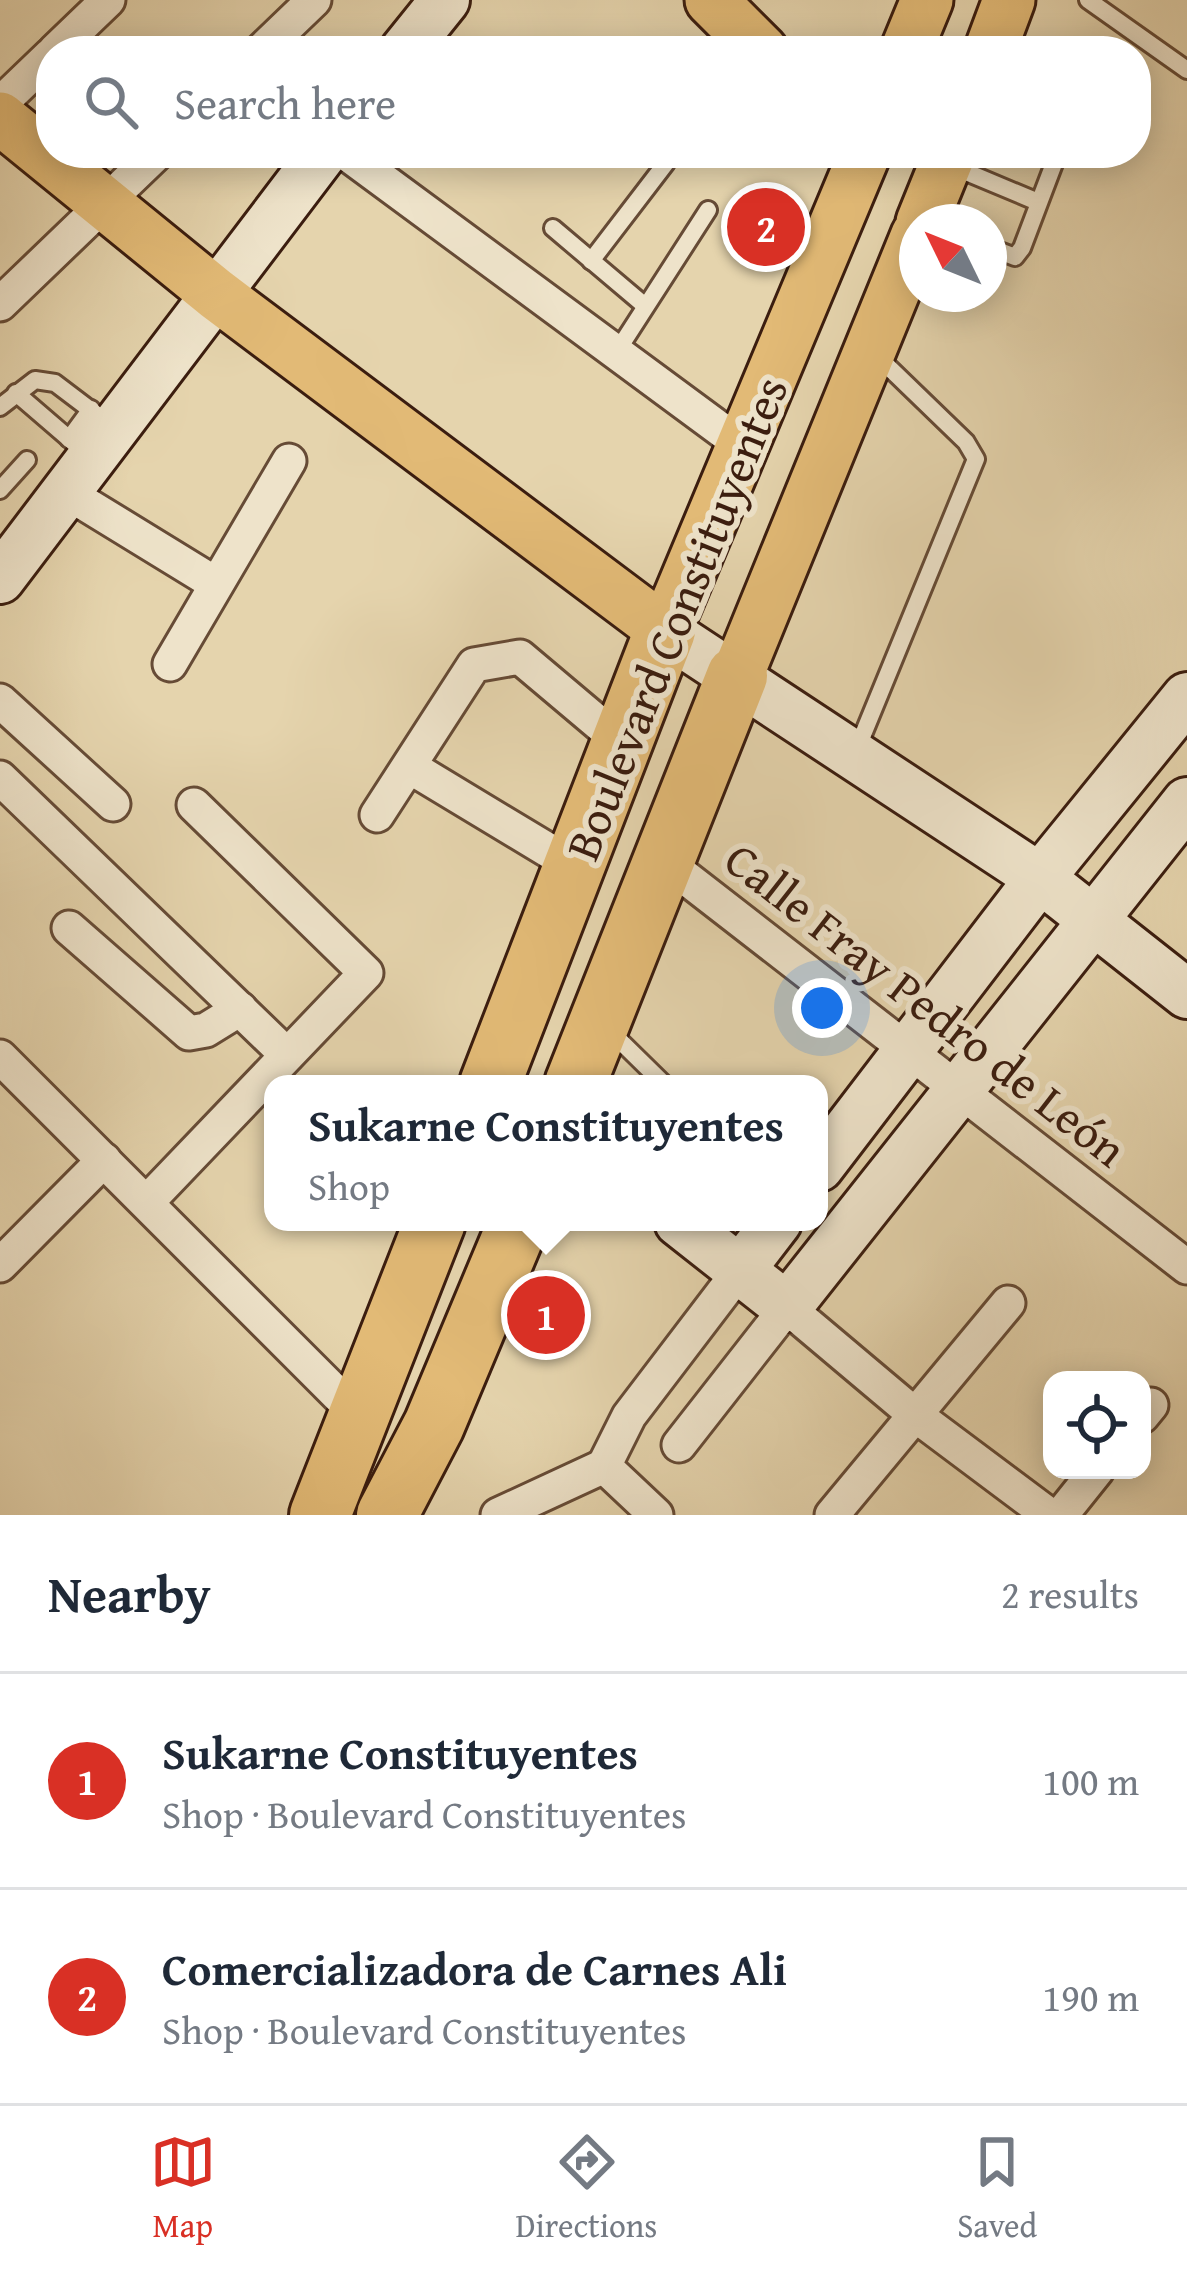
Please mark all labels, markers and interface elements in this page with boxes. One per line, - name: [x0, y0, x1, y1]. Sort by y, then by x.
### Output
- search box: [36, 36, 1151, 168]
- icon: search: [78, 69, 144, 135]
- text: Search here: [174, 70, 396, 135]
- pin: 2: [727, 182, 805, 272]
- north arrow: [899, 204, 1007, 312]
- street label: Boulevard Constituyentes: [546, 365, 805, 870]
- street label: Calle Fray Pedro de León: [710, 824, 1142, 1183]
- your location: [792, 978, 852, 1038]
- popup: [264, 1075, 828, 1231]
- text: Sukarne Constituyentes: [308, 1092, 784, 1157]
- text: Shop: [308, 1157, 390, 1214]
- pin: 1: [507, 1270, 585, 1360]
- map controls: [1043, 1371, 1151, 1479]
- button: locate: [1043, 1371, 1151, 1479]
- text: Nearby: [48, 1556, 211, 1631]
- text: 2 results: [1001, 1565, 1139, 1622]
- text: Sukarne Constituyentes: [162, 1720, 638, 1785]
- text: 1: [77, 1752, 97, 1809]
- text: 100 m: [1042, 1752, 1139, 1809]
- text: Shop · Boulevard Constituyentes: [162, 1785, 687, 1842]
- text: Comercializadora de Carnes Ali: [162, 1936, 787, 2001]
- text: 2: [77, 1968, 97, 2025]
- text: 190 m: [1042, 1968, 1139, 2025]
- text: Shop · Boulevard Constituyentes: [162, 2001, 687, 2058]
- tab: Map: [150, 2129, 216, 2249]
- tab: Directions: [516, 2129, 657, 2249]
- tab: Saved: [957, 2129, 1037, 2249]

